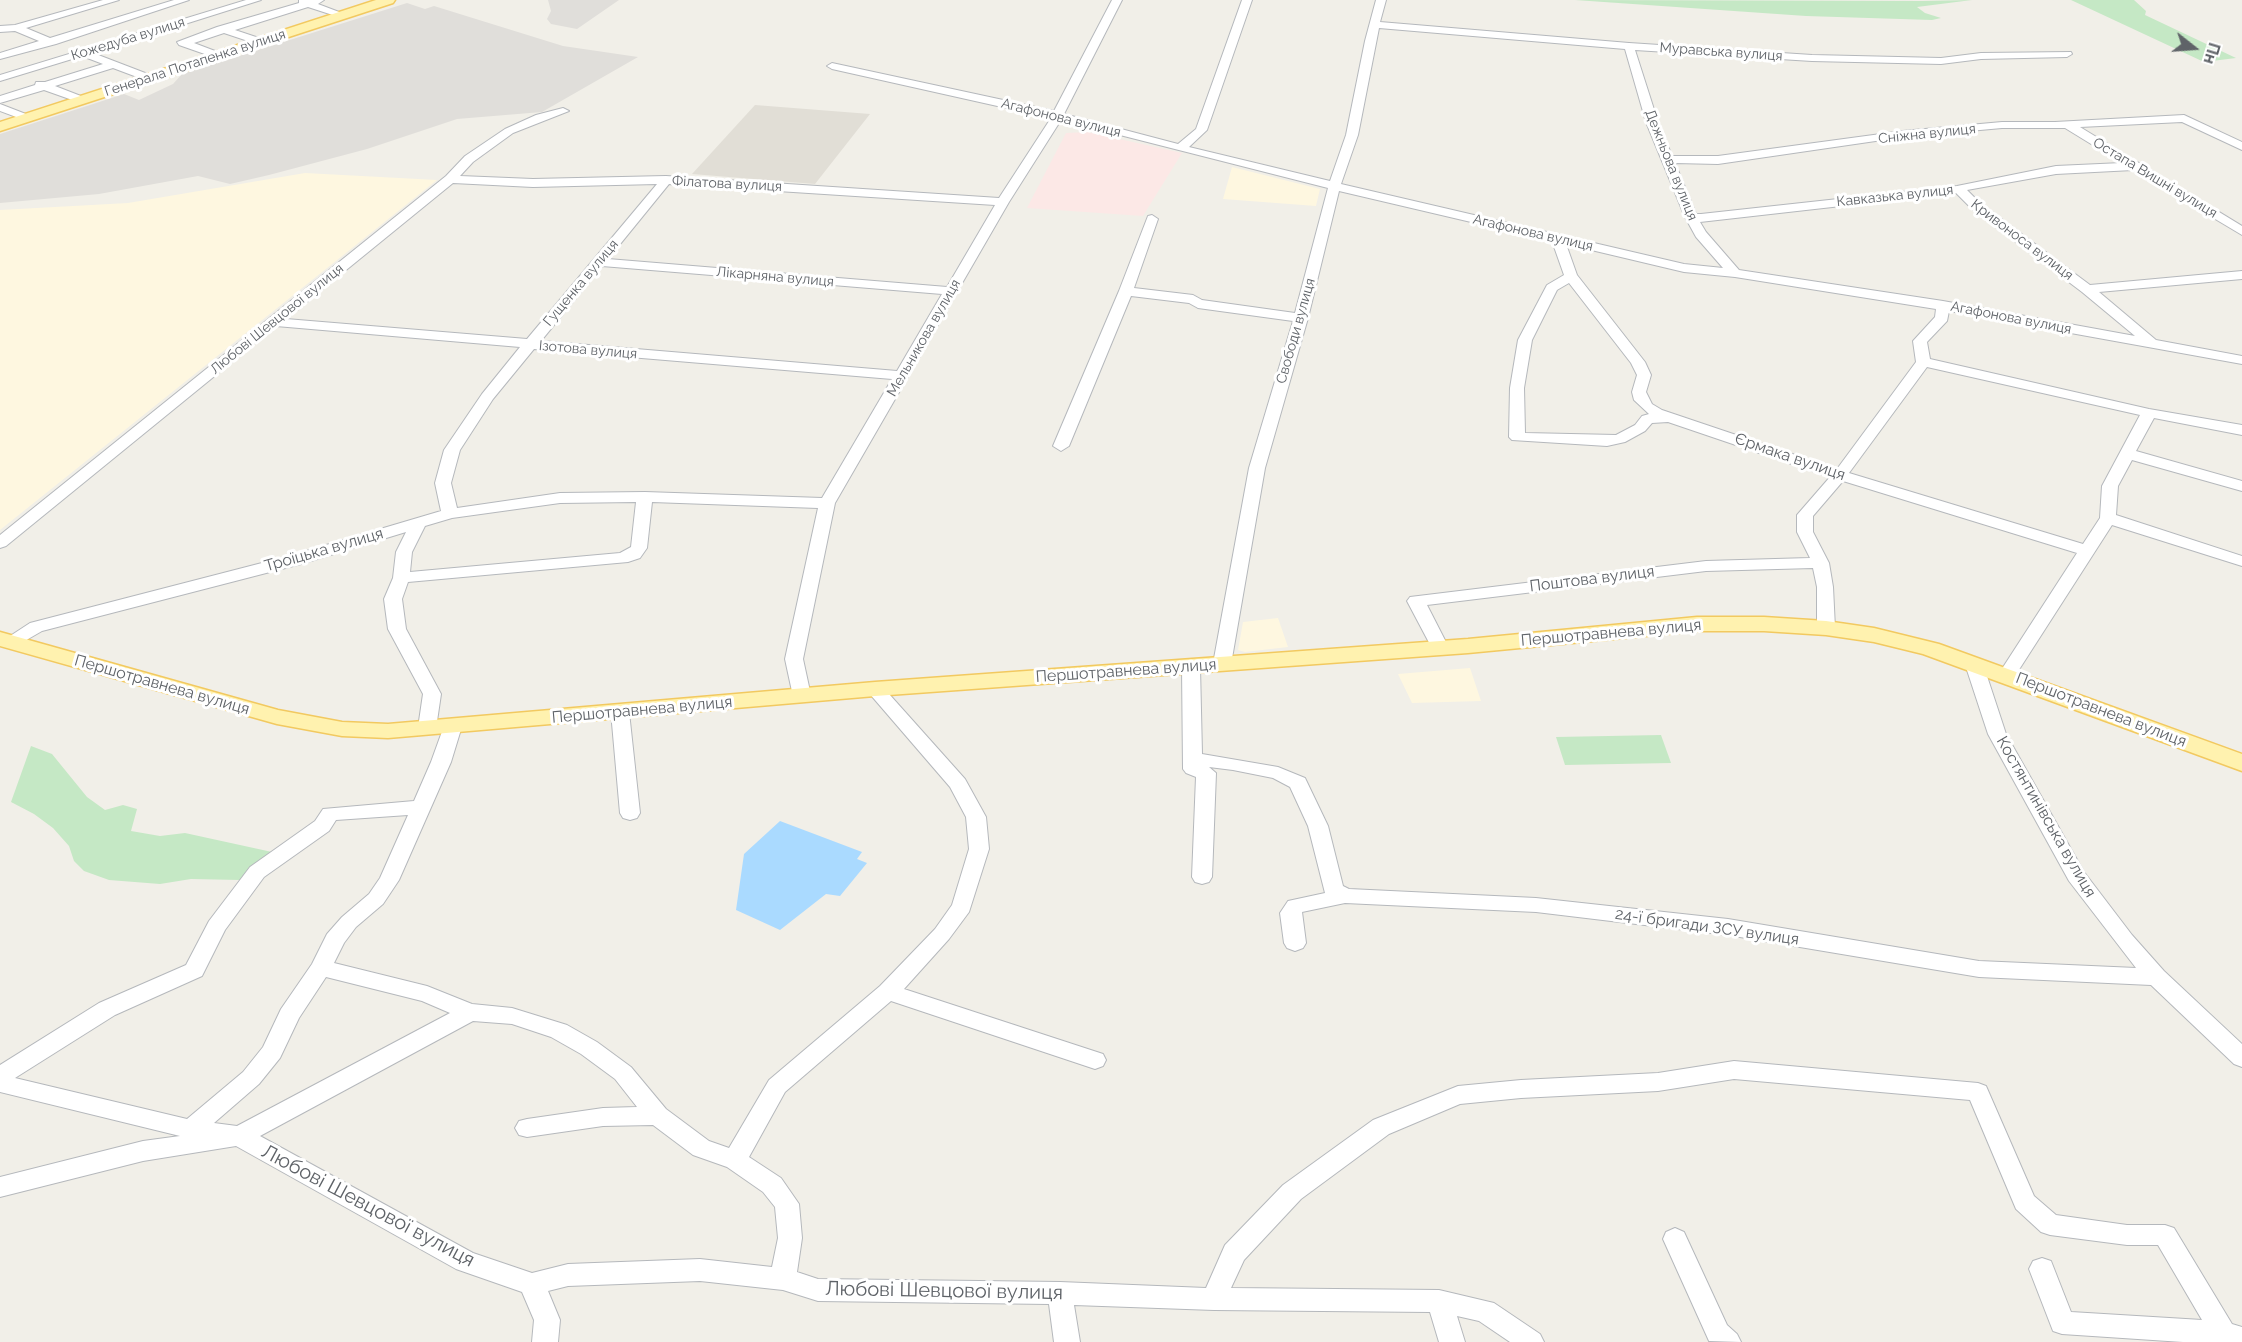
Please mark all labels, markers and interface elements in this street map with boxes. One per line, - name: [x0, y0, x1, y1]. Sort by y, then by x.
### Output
- street label: Кожедуба вулиця: [69, 14, 187, 64]
- north arrow: [2164, 18, 2224, 78]
- street label: Генерала Потапенка вулиця: [102, 26, 288, 100]
- street label: Муравська вулиця: [1659, 39, 1783, 65]
- text: Пн: [2199, 40, 2224, 66]
- street label: Агафонова вулиця: [999, 95, 1123, 141]
- street label: Дежньова вулиця: [1641, 107, 1701, 223]
- street label: Сніжна вулиця: [1877, 121, 1977, 147]
- street label: Остапа Вишні вулиця: [2090, 134, 2220, 222]
- street label: Філатова вулиця: [671, 173, 783, 195]
- street label: Кавказька вулиця: [1836, 182, 1954, 210]
- street label: Кривоноса вулиця: [1968, 196, 2076, 284]
- street label: Агафонова вулиця: [1471, 211, 1595, 255]
- street label: Гущенка вулиця: [540, 236, 622, 330]
- street label: Любові Шевцової вулиця: [207, 260, 347, 378]
- street label: Лікарняна вулиця: [715, 263, 835, 291]
- street label: Свободи вулиця: [1273, 276, 1319, 386]
- street label: Мельникова вулиця: [884, 277, 964, 399]
- street label: Агафонова вулиця: [1949, 298, 2073, 338]
- street label: Ізотова вулиця: [538, 337, 638, 363]
- street label: Єрмака вулиця: [1732, 429, 1848, 485]
- street label: Троїцька вулиця: [262, 524, 386, 576]
- street label: Поштова вулиця: [1528, 562, 1656, 596]
- street label: Першотравнева вулиця: [1520, 616, 1702, 650]
- street label: Першотравнева вулиця: [72, 651, 252, 719]
- street label: Першотравнева вулиця: [1035, 655, 1217, 687]
- street label: Першотравнева вулиця: [2013, 669, 2189, 751]
- street label: Першотравнева вулиця: [551, 693, 733, 727]
- street label: Костянтинівська вулиця: [1992, 733, 2100, 901]
- street label: 24-ї бригади ЗСУ вулиця: [1614, 905, 1800, 949]
- street label: Любові Шевцової вулиця: [257, 1140, 479, 1272]
- street label: Любові Шевцової вулиця: [825, 1277, 1063, 1305]

